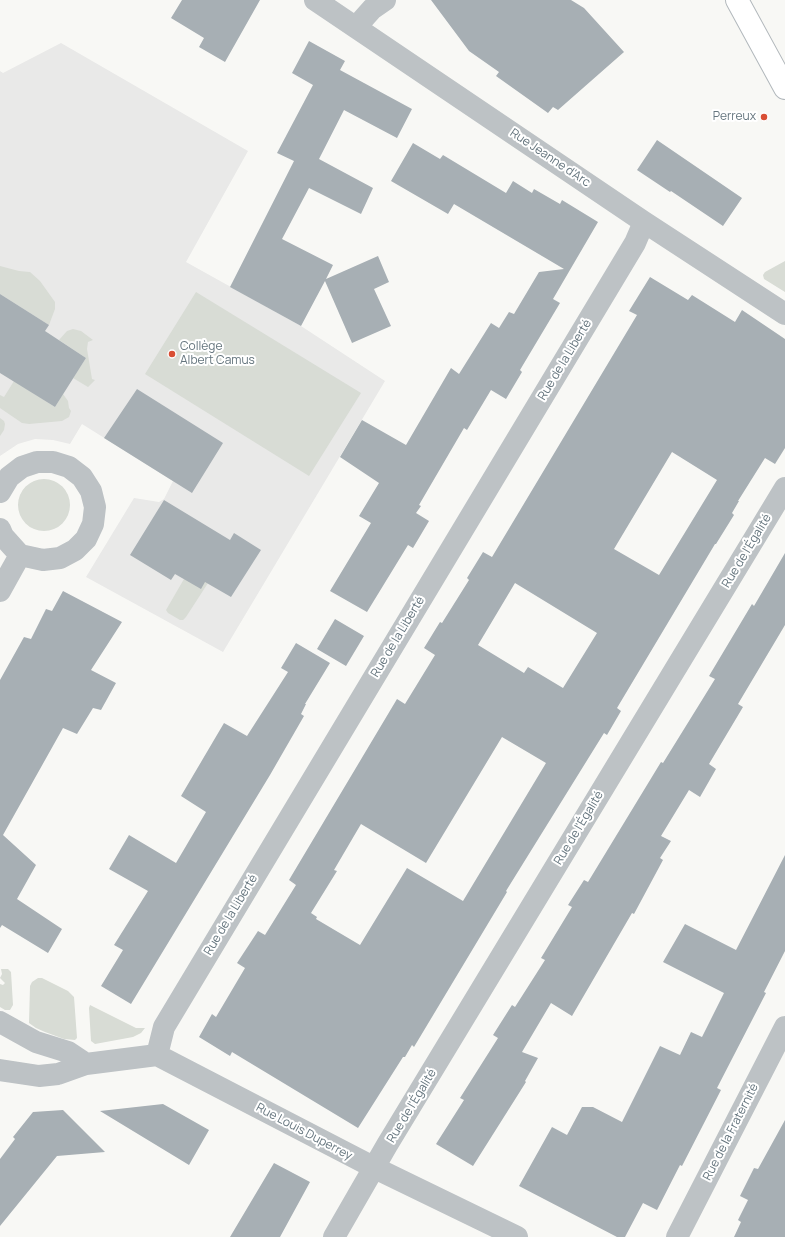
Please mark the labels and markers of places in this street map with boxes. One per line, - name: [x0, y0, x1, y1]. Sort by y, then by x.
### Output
- place label: Perreux: [713, 110, 756, 124]
- marker: Perreux: [759, 112, 769, 122]
- place label: Collège Albert Camus: [180, 340, 255, 368]
- marker: Collège Albert Camus: [167, 349, 177, 359]

